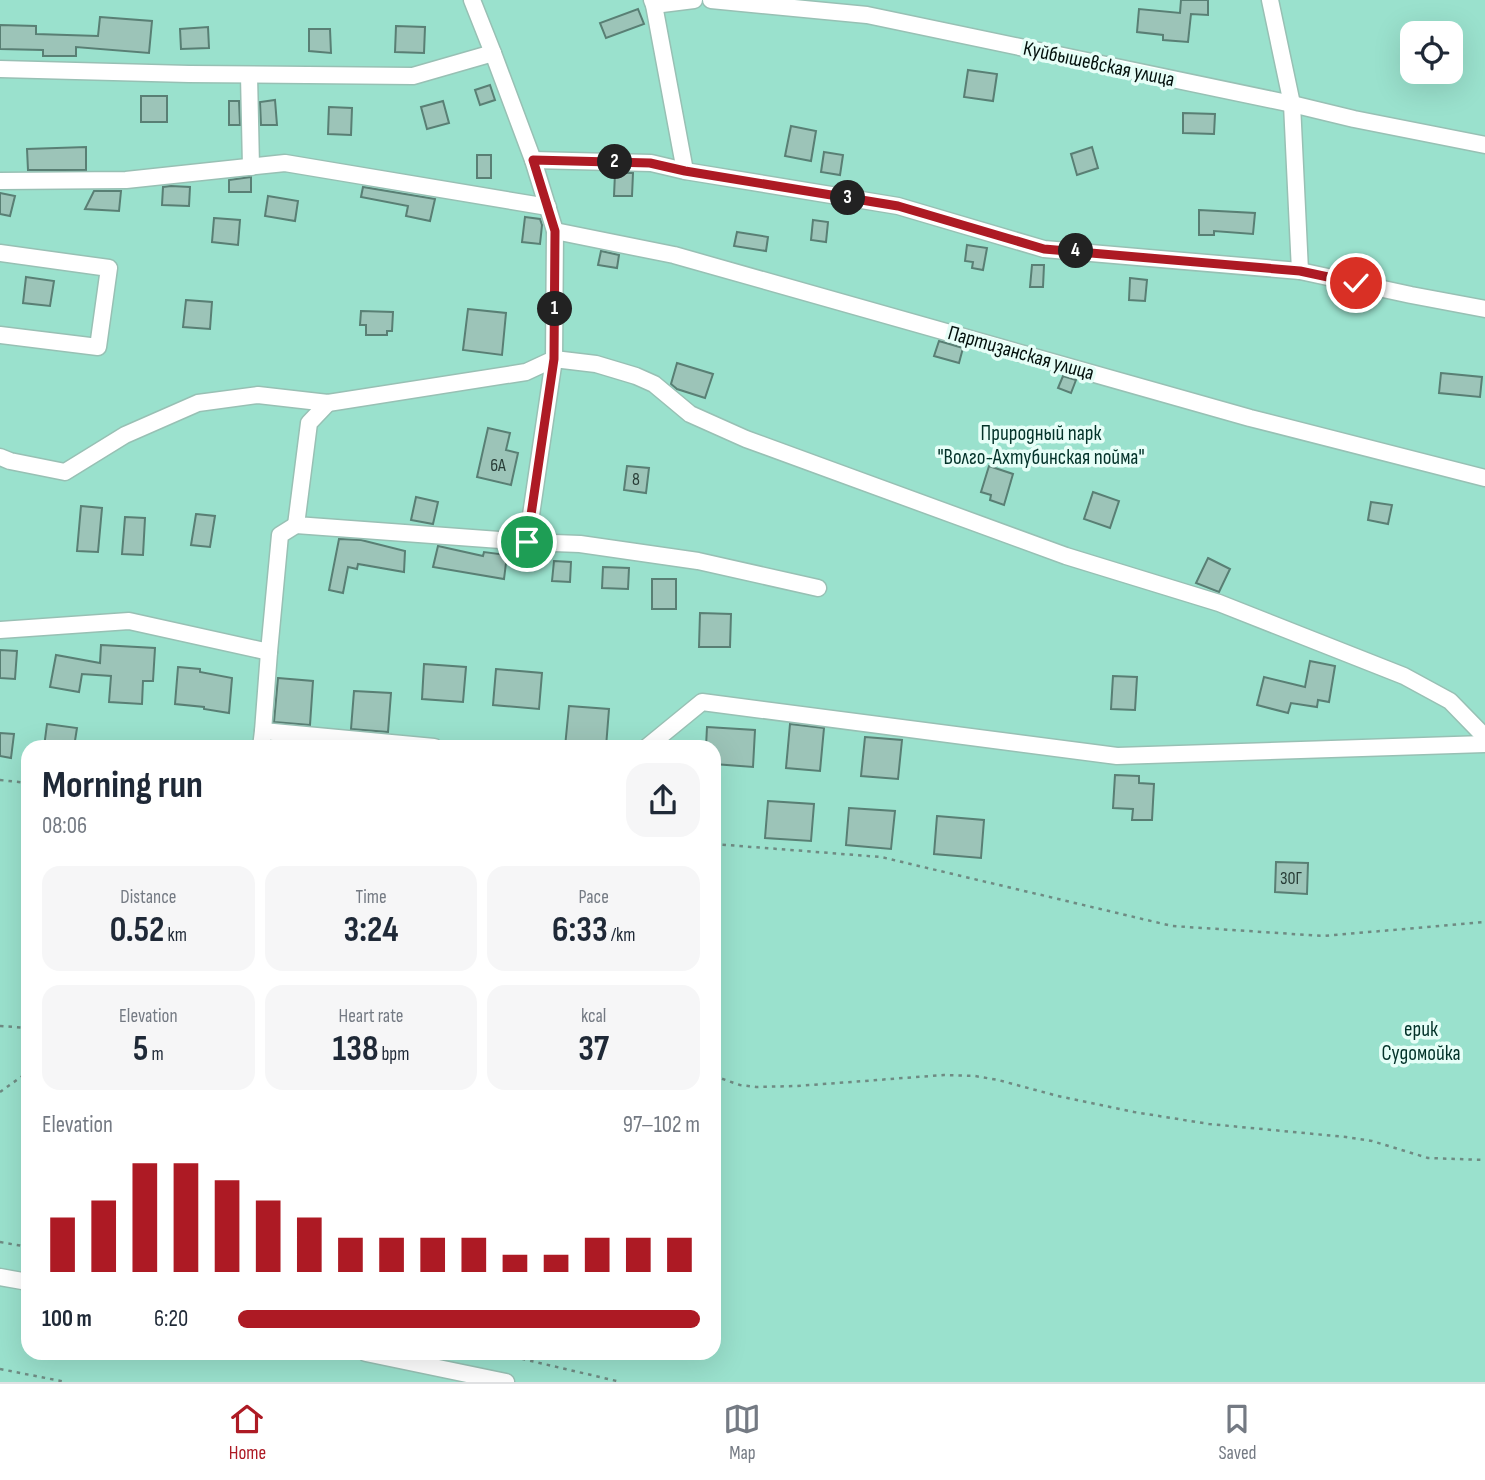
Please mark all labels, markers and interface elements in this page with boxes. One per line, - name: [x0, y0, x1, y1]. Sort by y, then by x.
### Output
- map controls: [1400, 21, 1463, 84]
- button: locate: [1400, 21, 1463, 84]
- street label: Куйбышевская улица: [1021, 36, 1177, 92]
- pin: 2: [598, 144, 632, 180]
- text: 2: [610, 150, 619, 173]
- pin: 3: [830, 180, 866, 216]
- text: 3: [843, 186, 852, 209]
- pin: 4: [1058, 233, 1094, 268]
- text: 4: [1071, 239, 1080, 262]
- pin: [1326, 253, 1386, 313]
- icon: check: [1337, 264, 1375, 302]
- pin: 1: [538, 292, 572, 326]
- text: 1: [551, 297, 558, 320]
- street label: Партизанская улица: [945, 320, 1097, 386]
- park label: Природный парк "Волго-Ахтубинская пойма": [937, 421, 1145, 470]
- house number: 6А: [490, 455, 506, 476]
- house number: 8: [632, 469, 640, 490]
- pin: [497, 512, 557, 572]
- icon: arrive: [508, 523, 546, 561]
- text: Morning run: [42, 763, 203, 808]
- button: share: [626, 763, 700, 837]
- text: 08:06: [42, 812, 87, 840]
- house number: 30Г: [1280, 868, 1303, 889]
- text: Distance: [120, 886, 176, 909]
- text: Time: [355, 886, 387, 909]
- text: Pace: [579, 886, 609, 909]
- text: 0.52: [110, 909, 164, 952]
- text: 3:24: [344, 909, 398, 952]
- text: 6:33: [552, 909, 608, 952]
- text: km: [164, 924, 187, 947]
- text: /km: [608, 924, 635, 947]
- text: Elevation: [119, 1005, 178, 1028]
- text: Heart rate: [339, 1005, 403, 1028]
- text: kcal: [581, 1005, 606, 1028]
- park label: ерик Судомойка: [1381, 1017, 1461, 1066]
- text: 5: [133, 1028, 148, 1071]
- text: 138: [333, 1028, 378, 1071]
- text: 37: [578, 1028, 609, 1071]
- text: m: [148, 1043, 164, 1066]
- text: bpm: [378, 1043, 409, 1066]
- text: Elevation: [42, 1111, 113, 1139]
- text: 97–102 m: [623, 1111, 700, 1139]
- text: 100 m: [42, 1305, 92, 1333]
- text: 6:20: [154, 1305, 188, 1333]
- tab: Home: [228, 1400, 266, 1465]
- tab: Map: [723, 1400, 761, 1465]
- tab: Saved: [1218, 1400, 1257, 1465]

